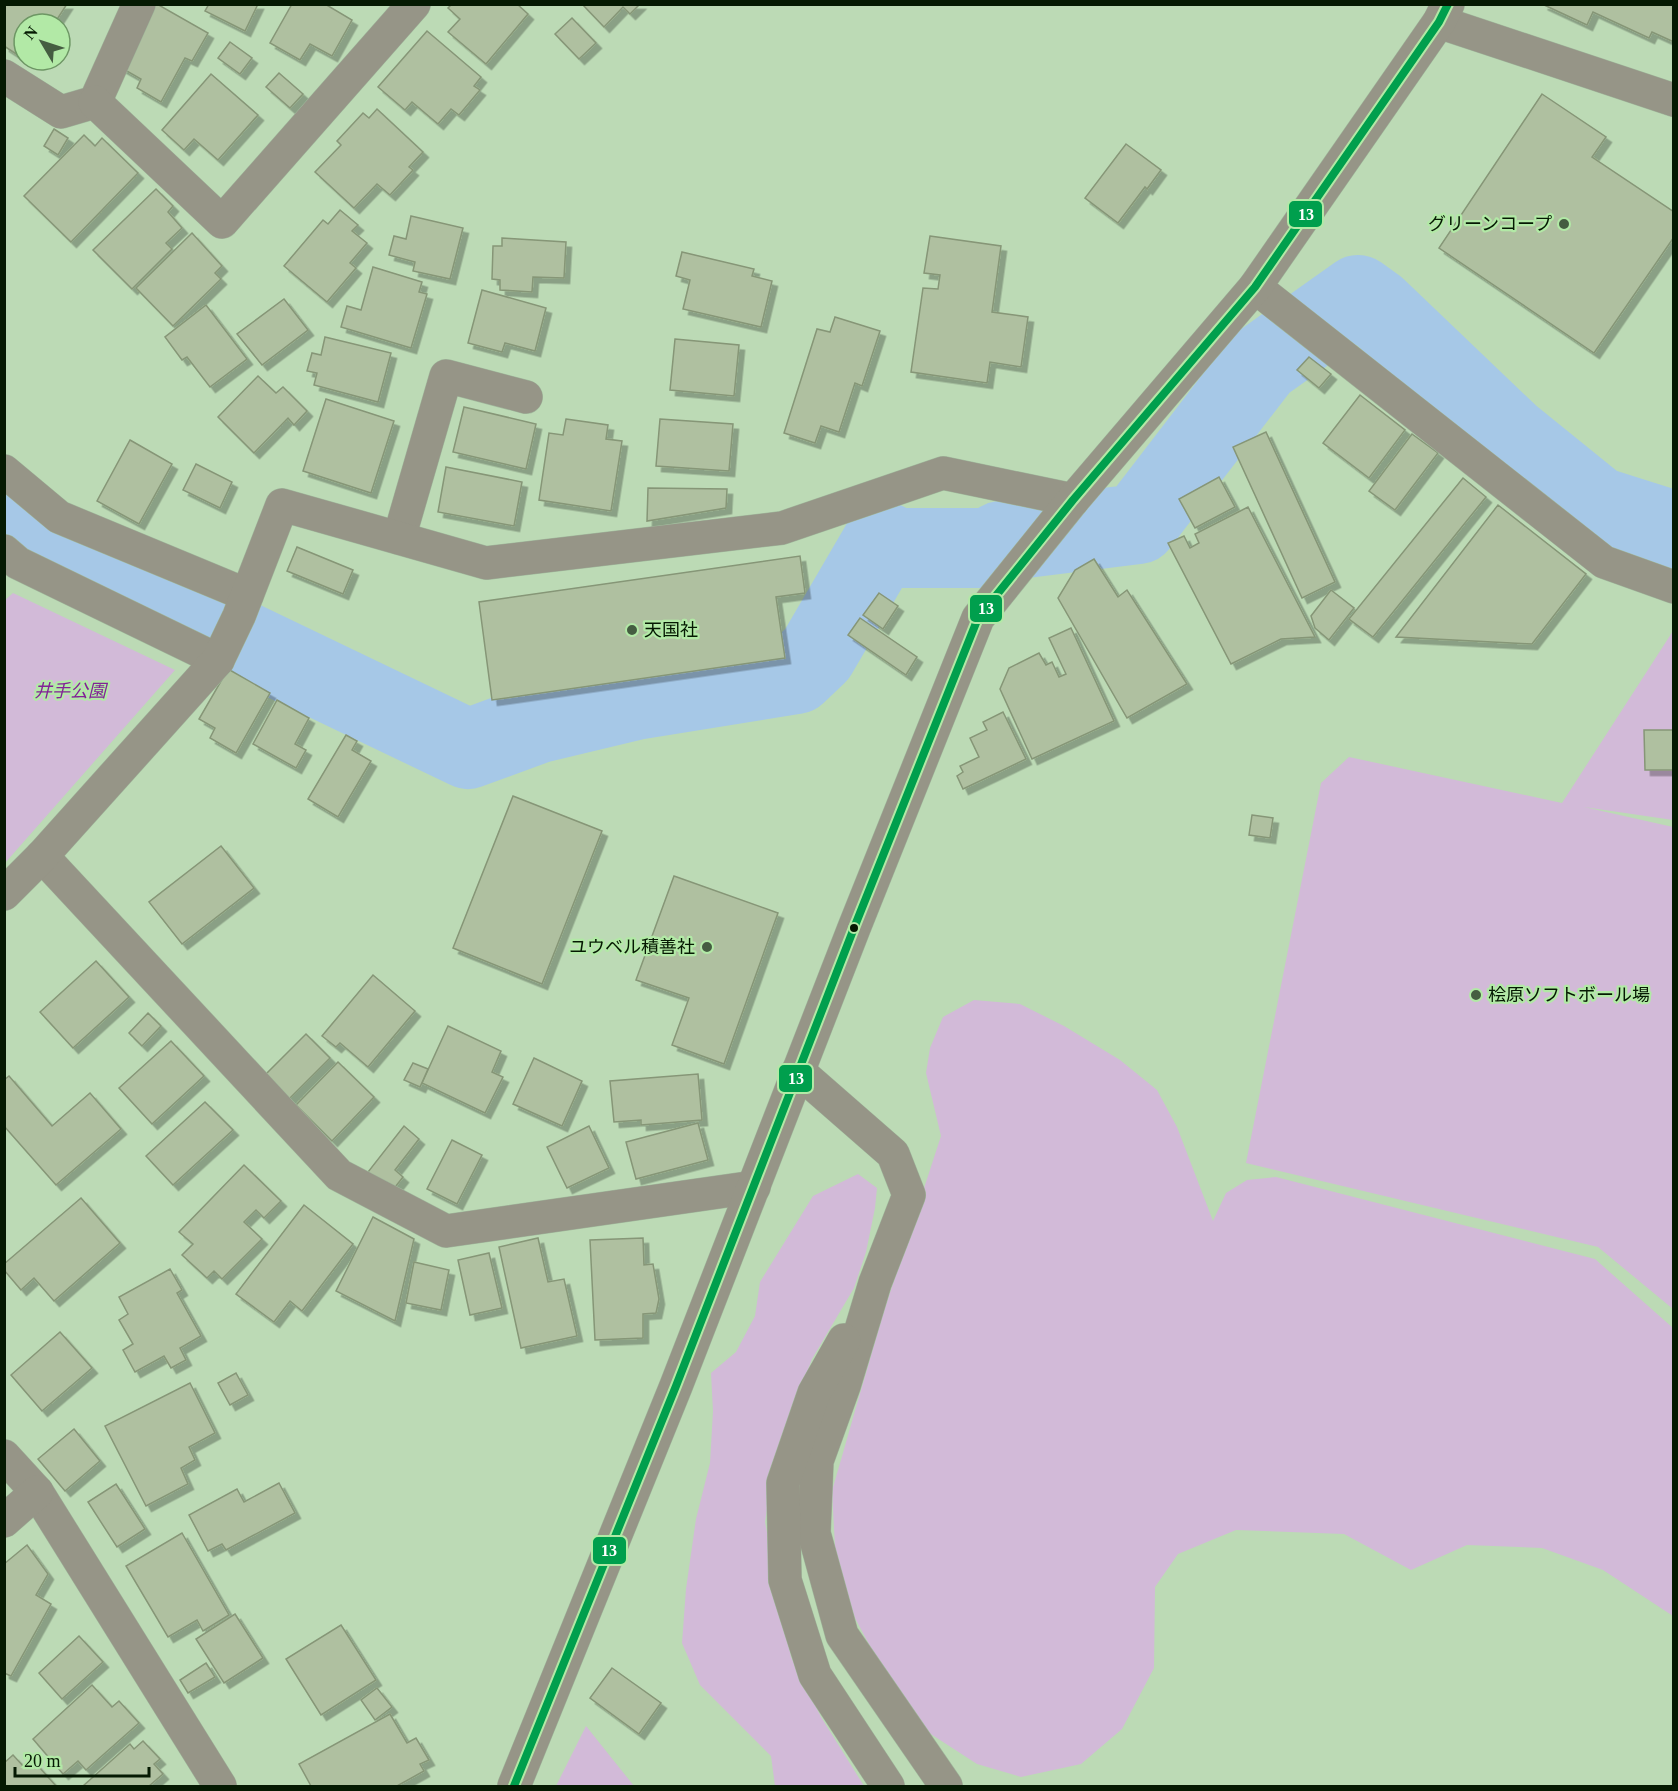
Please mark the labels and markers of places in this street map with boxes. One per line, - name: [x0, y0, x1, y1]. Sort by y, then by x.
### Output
- place label: グリーンコープ: [1428, 214, 1552, 234]
- marker: グリーンコープ: [1557, 217, 1571, 231]
- place label: 天国社: [644, 620, 698, 640]
- marker: 天国社: [625, 623, 639, 637]
- unlabelled marker: [848, 922, 860, 934]
- place label: ユウベル積善社: [569, 937, 695, 957]
- marker: ユウベル積善社: [700, 940, 714, 954]
- place label: 桧原ソフトボール場: [1488, 985, 1650, 1005]
- marker: 桧原ソフトボール場: [1469, 988, 1483, 1002]

